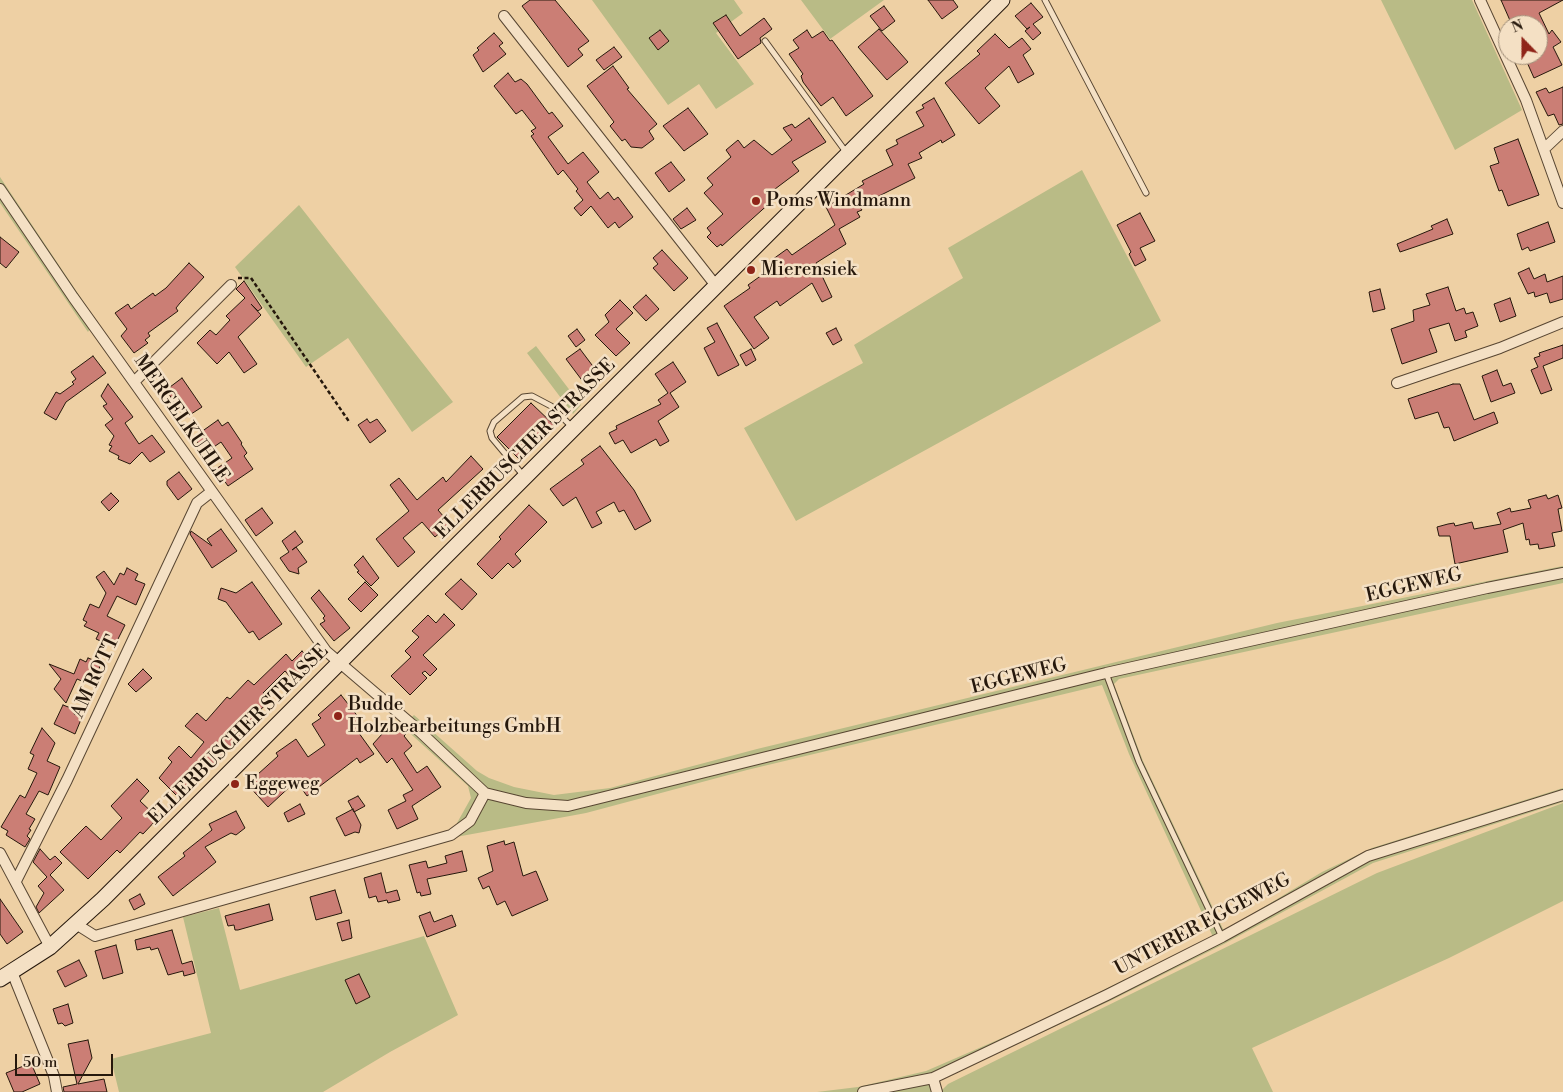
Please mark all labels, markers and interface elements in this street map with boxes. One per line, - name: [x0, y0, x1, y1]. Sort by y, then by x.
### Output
- north arrow: [1498, 15, 1548, 65]
- text: N: [1509, 17, 1526, 37]
- place label: Poms Windmann: [766, 190, 911, 212]
- marker: Poms Windmann: [750, 195, 762, 207]
- place label: Mierensiek: [761, 259, 857, 281]
- marker: Mierensiek: [745, 264, 757, 276]
- street label: MERGELKUHLE: [128, 351, 234, 487]
- street label: ELLERBUSCHER STRASSE: [431, 354, 621, 544]
- street label: EGGEWEG: [1364, 564, 1464, 608]
- street label: AM ROTT: [67, 632, 125, 722]
- street label: ELLERBUSCHER STRASSE: [144, 640, 334, 830]
- street label: EGGEWEG: [969, 654, 1069, 700]
- place label: Budde Holzbearbeitungs GmbH: [348, 694, 561, 738]
- marker: Budde Holzbearbeitungs GmbH: [332, 710, 344, 722]
- place label: Eggeweg: [245, 773, 320, 795]
- marker: Eggeweg: [229, 778, 241, 790]
- street label: UNTERER EGGEWEG: [1111, 869, 1295, 981]
- scale bar: [18, 1044, 115, 1076]
- text: 50 m: [23, 1053, 57, 1072]

